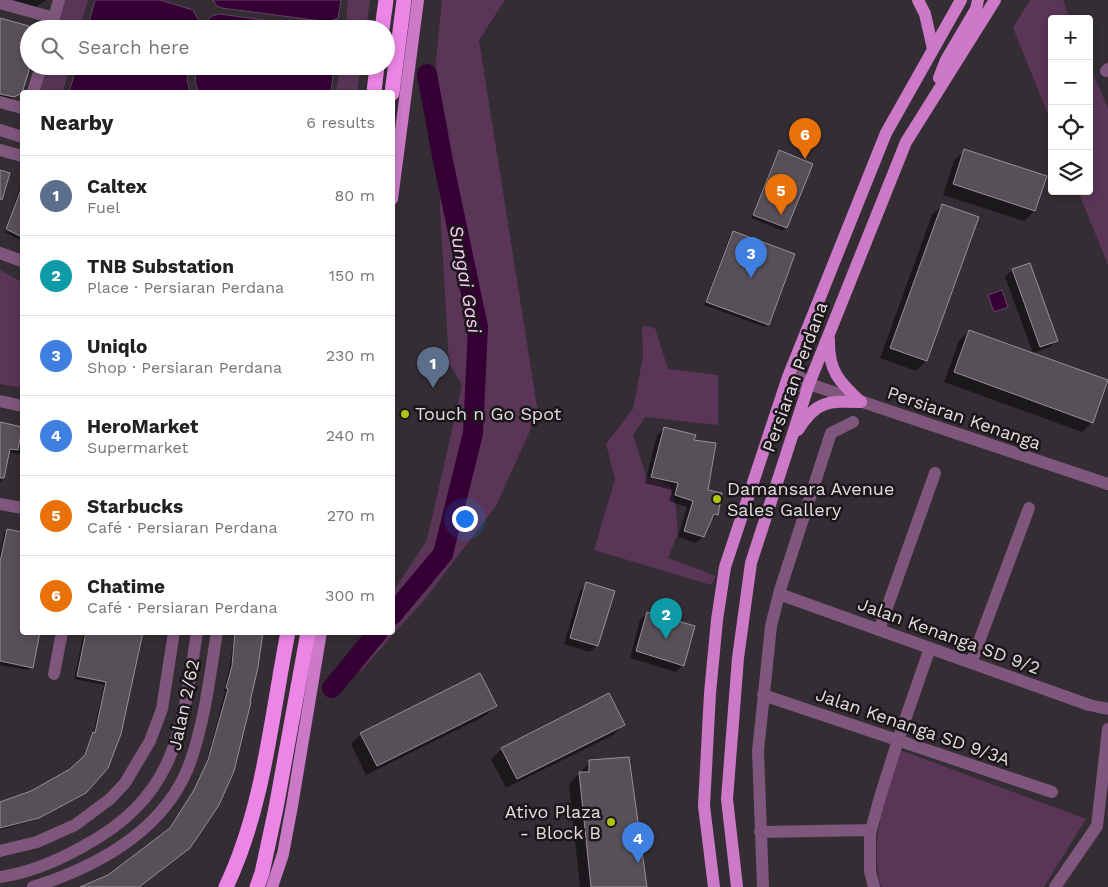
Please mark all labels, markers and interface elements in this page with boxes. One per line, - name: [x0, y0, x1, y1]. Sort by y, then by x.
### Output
- map controls: [1048, 15, 1093, 195]
- button: +: [1048, 15, 1093, 60]
- search box: [20, 20, 395, 75]
- icon: search: [38, 34, 66, 62]
- text: Search here: [78, 36, 189, 59]
- button: −: [1048, 60, 1093, 105]
- button: locate: [1048, 105, 1093, 150]
- text: Nearby: [40, 110, 113, 135]
- text: 6 results: [306, 113, 375, 132]
- pin: 6: [789, 118, 821, 159]
- button: layers: [1048, 150, 1093, 195]
- pin: 5: [765, 174, 797, 215]
- text: Caltex: [87, 175, 147, 198]
- text: 1: [53, 186, 59, 205]
- text: 80 m: [334, 186, 375, 205]
- text: Fuel: [87, 198, 120, 217]
- water label: Sungai Gasi: [445, 223, 487, 336]
- pin: 3: [735, 237, 767, 278]
- text: TNB Substation: [87, 255, 234, 278]
- text: 2: [51, 266, 61, 285]
- text: 150 m: [329, 266, 375, 285]
- text: Place · Persiaran Perdana: [87, 278, 284, 297]
- street label: Persiaran Perdana: [758, 299, 831, 455]
- text: Uniqlo: [87, 335, 147, 358]
- text: 3: [51, 346, 61, 365]
- text: 230 m: [326, 346, 375, 365]
- pin: 1: [417, 347, 449, 388]
- text: Shop · Persiaran Perdana: [87, 358, 282, 377]
- street label: Persiaran Kenanga: [885, 381, 1044, 454]
- place label: Touch n Go Spot: [415, 403, 562, 424]
- marker: Touch n Go Spot: [399, 408, 411, 420]
- text: HeroMarket: [87, 415, 198, 438]
- text: 4: [51, 426, 61, 445]
- text: 240 m: [326, 426, 375, 445]
- text: Supermarket: [87, 438, 188, 457]
- place label: Damansara Avenue Sales Gallery: [727, 478, 894, 520]
- marker: Damansara Avenue Sales Gallery: [711, 493, 723, 505]
- text: Starbucks: [87, 495, 183, 518]
- text: 5: [51, 506, 61, 525]
- text: 270 m: [327, 506, 375, 525]
- your location: [452, 506, 478, 532]
- text: Café · Persiaran Perdana: [87, 518, 277, 537]
- text: Chatime: [87, 575, 165, 598]
- text: 6: [51, 586, 61, 605]
- text: 300 m: [325, 586, 375, 605]
- street label: Jalan Kenanga SD 9/2: [855, 593, 1043, 678]
- text: Café · Persiaran Perdana: [87, 598, 277, 617]
- pin: 2: [650, 598, 682, 639]
- street label: Jalan 2/62: [164, 657, 203, 752]
- street label: Jalan Kenanga SD 9/3A: [813, 683, 1013, 770]
- place label: Ativo Plaza - Block B: [505, 801, 601, 843]
- marker: Ativo Plaza - Block B: [605, 816, 617, 828]
- pin: 4: [622, 822, 654, 863]

